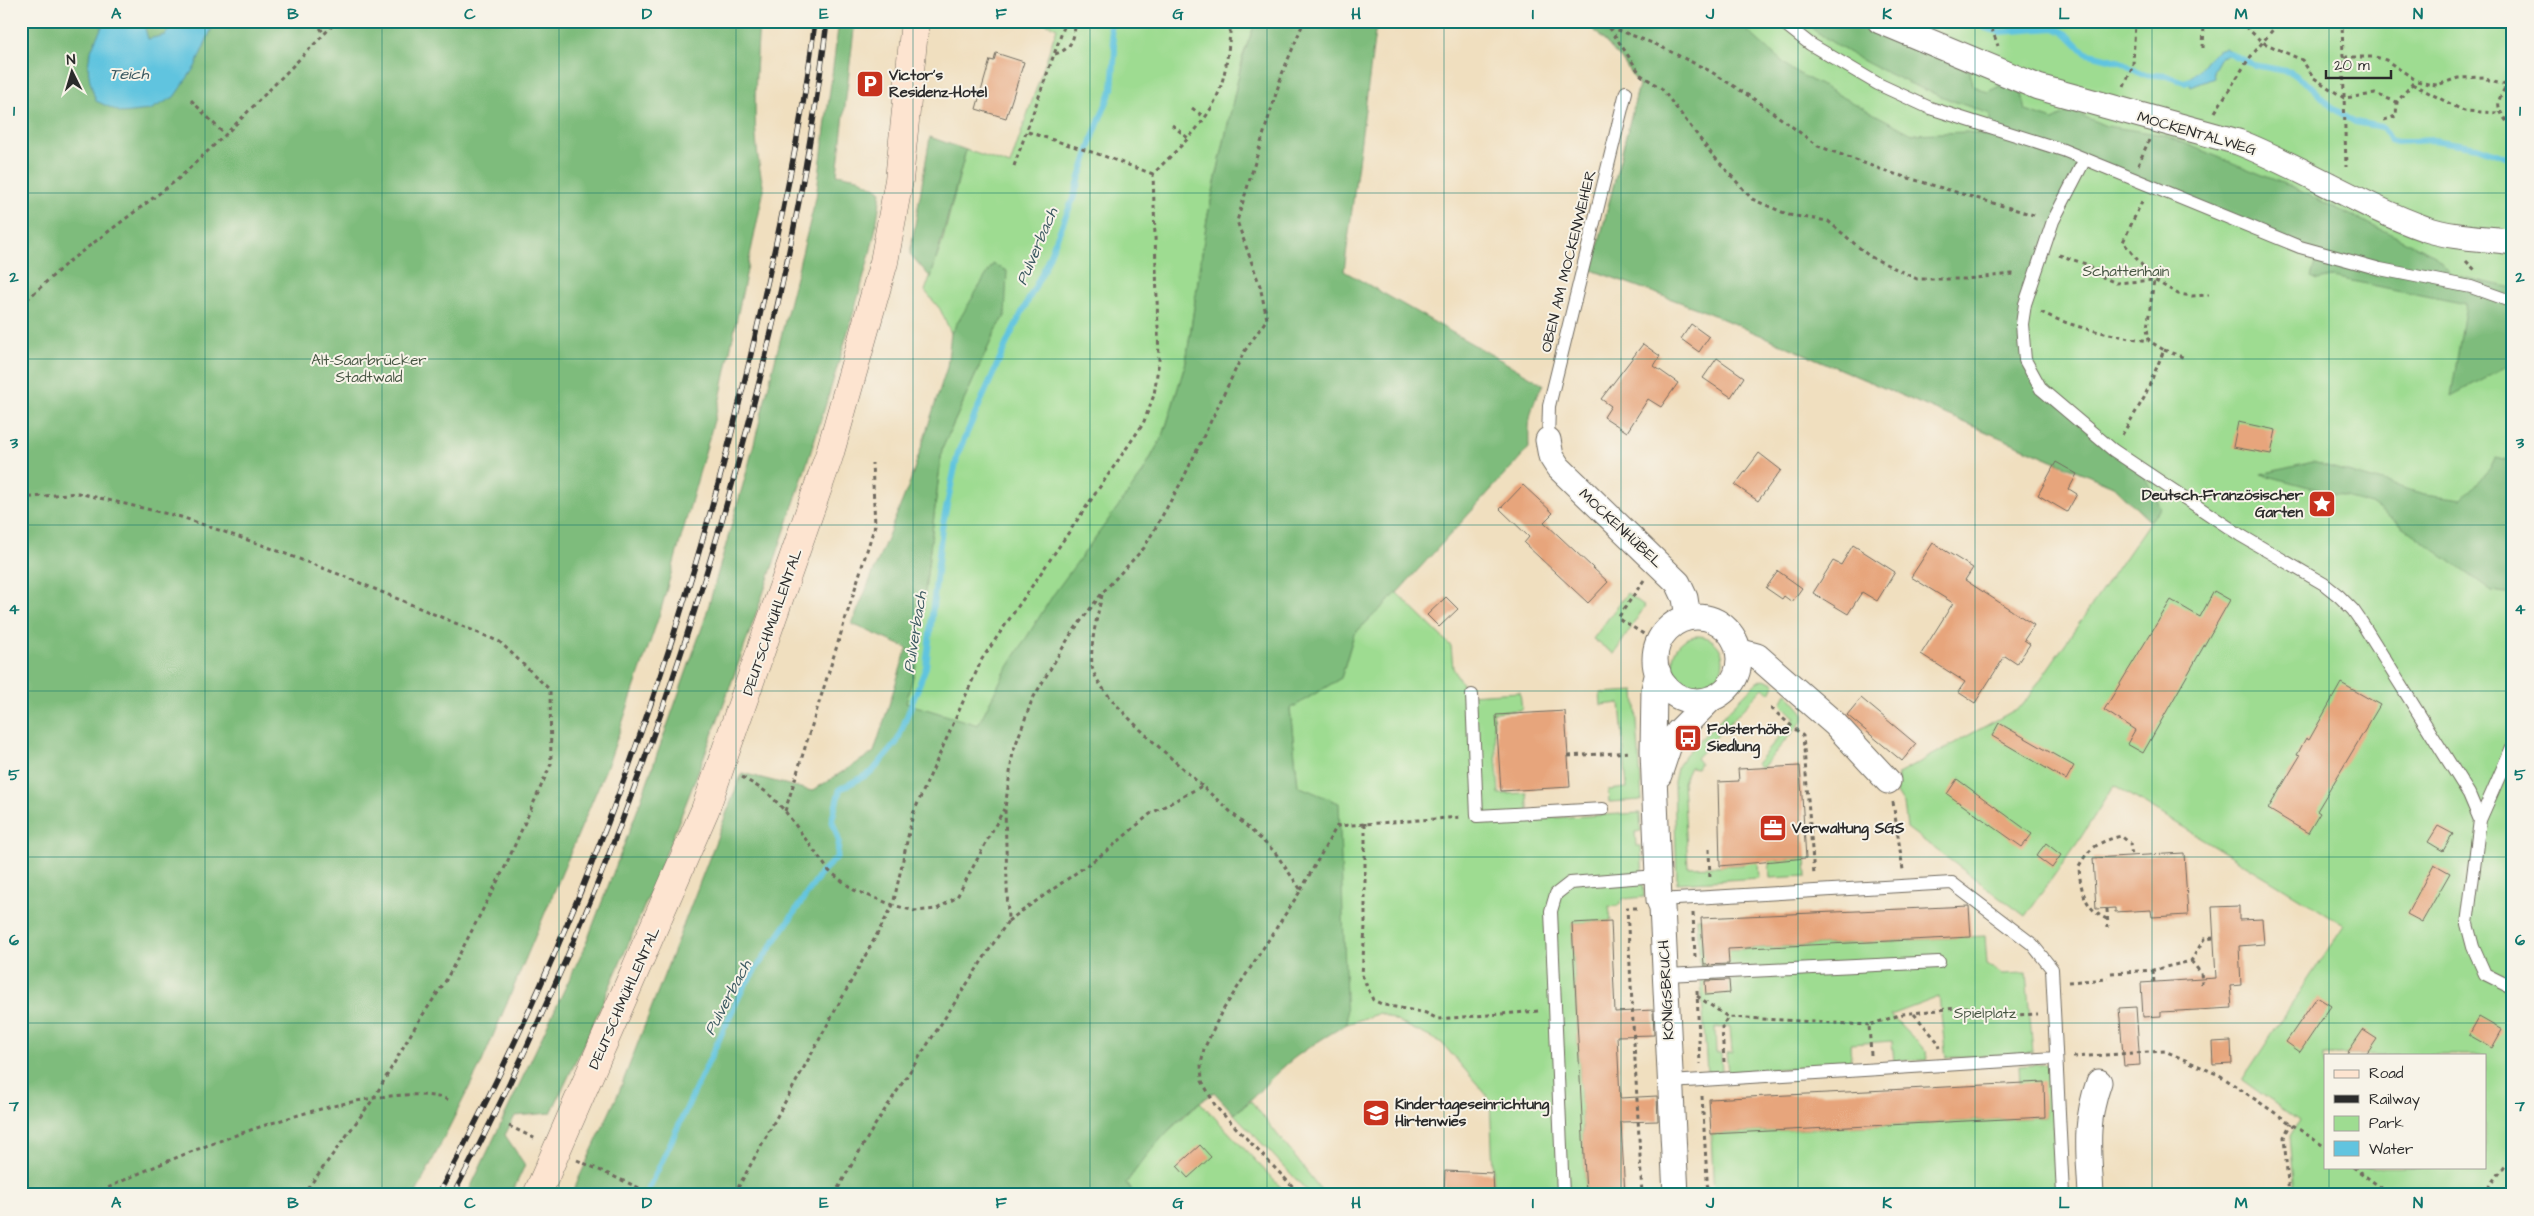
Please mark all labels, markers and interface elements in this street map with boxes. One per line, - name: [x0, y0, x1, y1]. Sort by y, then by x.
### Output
- text: A: [111, 3, 122, 25]
- text: B: [287, 3, 299, 25]
- text: C: [464, 3, 476, 25]
- text: D: [642, 3, 653, 25]
- text: E: [819, 3, 829, 25]
- text: F: [995, 3, 1007, 25]
- text: G: [1172, 3, 1184, 25]
- text: H: [1351, 3, 1361, 25]
- text: I: [1532, 3, 1534, 25]
- text: J: [1705, 3, 1715, 25]
- text: K: [1882, 3, 1892, 25]
- text: L: [2058, 3, 2070, 25]
- text: M: [2234, 3, 2248, 25]
- text: N: [2413, 3, 2423, 25]
- north arrow: [48, 48, 98, 98]
- scale bar: [2326, 48, 2392, 80]
- text: N: [66, 50, 76, 70]
- text: 20 m: [2334, 55, 2370, 76]
- water label: Teich: [109, 63, 150, 85]
- place label: Victor's Residenz-Hotel: [888, 65, 988, 103]
- parking icon: Victor's Residenz-Hotel: [855, 69, 885, 99]
- text: 1: [13, 100, 16, 122]
- text: 1: [2519, 100, 2522, 122]
- street label: MOCKENTALWEG: [2135, 106, 2260, 161]
- street label: OBEN AM MOCKENWEIHER: [1536, 168, 1601, 355]
- water label: Pulverbach: [1011, 203, 1063, 288]
- park label: Schattenhain: [2083, 261, 2170, 282]
- text: 2: [8, 266, 19, 288]
- text: 2: [2514, 266, 2525, 288]
- park label: Alt-Saarbrücker Stadtwald: [311, 350, 427, 388]
- text: 3: [9, 432, 19, 454]
- text: 3: [2515, 432, 2525, 454]
- street label: MOCKENHÜBEL: [1574, 484, 1668, 573]
- place label: Deutsch-Französischer Garten: [2142, 485, 2304, 523]
- place icon: Deutsch-Französischer Garten: [2307, 489, 2337, 519]
- street label: DEUTSCHMÜHLENTAL: [738, 546, 808, 698]
- water label: Pulverbach: [898, 589, 932, 674]
- text: 4: [9, 598, 20, 620]
- text: 4: [2515, 598, 2526, 620]
- place label: Folsterhöhe Siedlung: [1706, 719, 1790, 759]
- bus stop icon: Folsterhöhe Siedlung: [1673, 723, 1703, 753]
- text: 5: [8, 764, 20, 786]
- text: 5: [2514, 764, 2526, 786]
- office icon: Verwaltung SGS: [1758, 813, 1788, 843]
- place label: Verwaltung SGS: [1791, 818, 1905, 841]
- street label: DEUTSCHMÜHLENTAL: [584, 923, 666, 1073]
- text: 6: [9, 929, 19, 951]
- text: 6: [2515, 929, 2525, 951]
- street label: KÖNIGSBRUCH: [1653, 939, 1680, 1041]
- water label: Pulverbach: [699, 955, 757, 1039]
- park label: Spielplatz: [1954, 1003, 2017, 1024]
- legend: [2324, 1054, 2486, 1168]
- text: Road: [2369, 1063, 2404, 1084]
- text: Railway: [2369, 1089, 2420, 1111]
- place label: Kindertageseinrichtung Hirtenwies: [1395, 1094, 1550, 1132]
- text: 7: [8, 1095, 19, 1117]
- text: 7: [2514, 1095, 2525, 1117]
- school or university icon: Kindertageseinrichtung Hirtenwies: [1361, 1098, 1391, 1128]
- text: Park: [2369, 1113, 2404, 1134]
- text: Water: [2369, 1139, 2413, 1160]
- text: A: [111, 1192, 122, 1214]
- text: B: [287, 1192, 299, 1214]
- text: C: [464, 1192, 476, 1214]
- text: D: [642, 1192, 653, 1214]
- text: E: [819, 1192, 829, 1214]
- text: F: [995, 1192, 1007, 1214]
- text: G: [1172, 1192, 1184, 1214]
- text: H: [1351, 1192, 1361, 1214]
- text: I: [1532, 1192, 1534, 1214]
- text: J: [1705, 1192, 1715, 1214]
- text: K: [1882, 1192, 1892, 1214]
- text: L: [2058, 1192, 2070, 1214]
- text: M: [2234, 1192, 2248, 1214]
- text: N: [2413, 1192, 2423, 1214]

